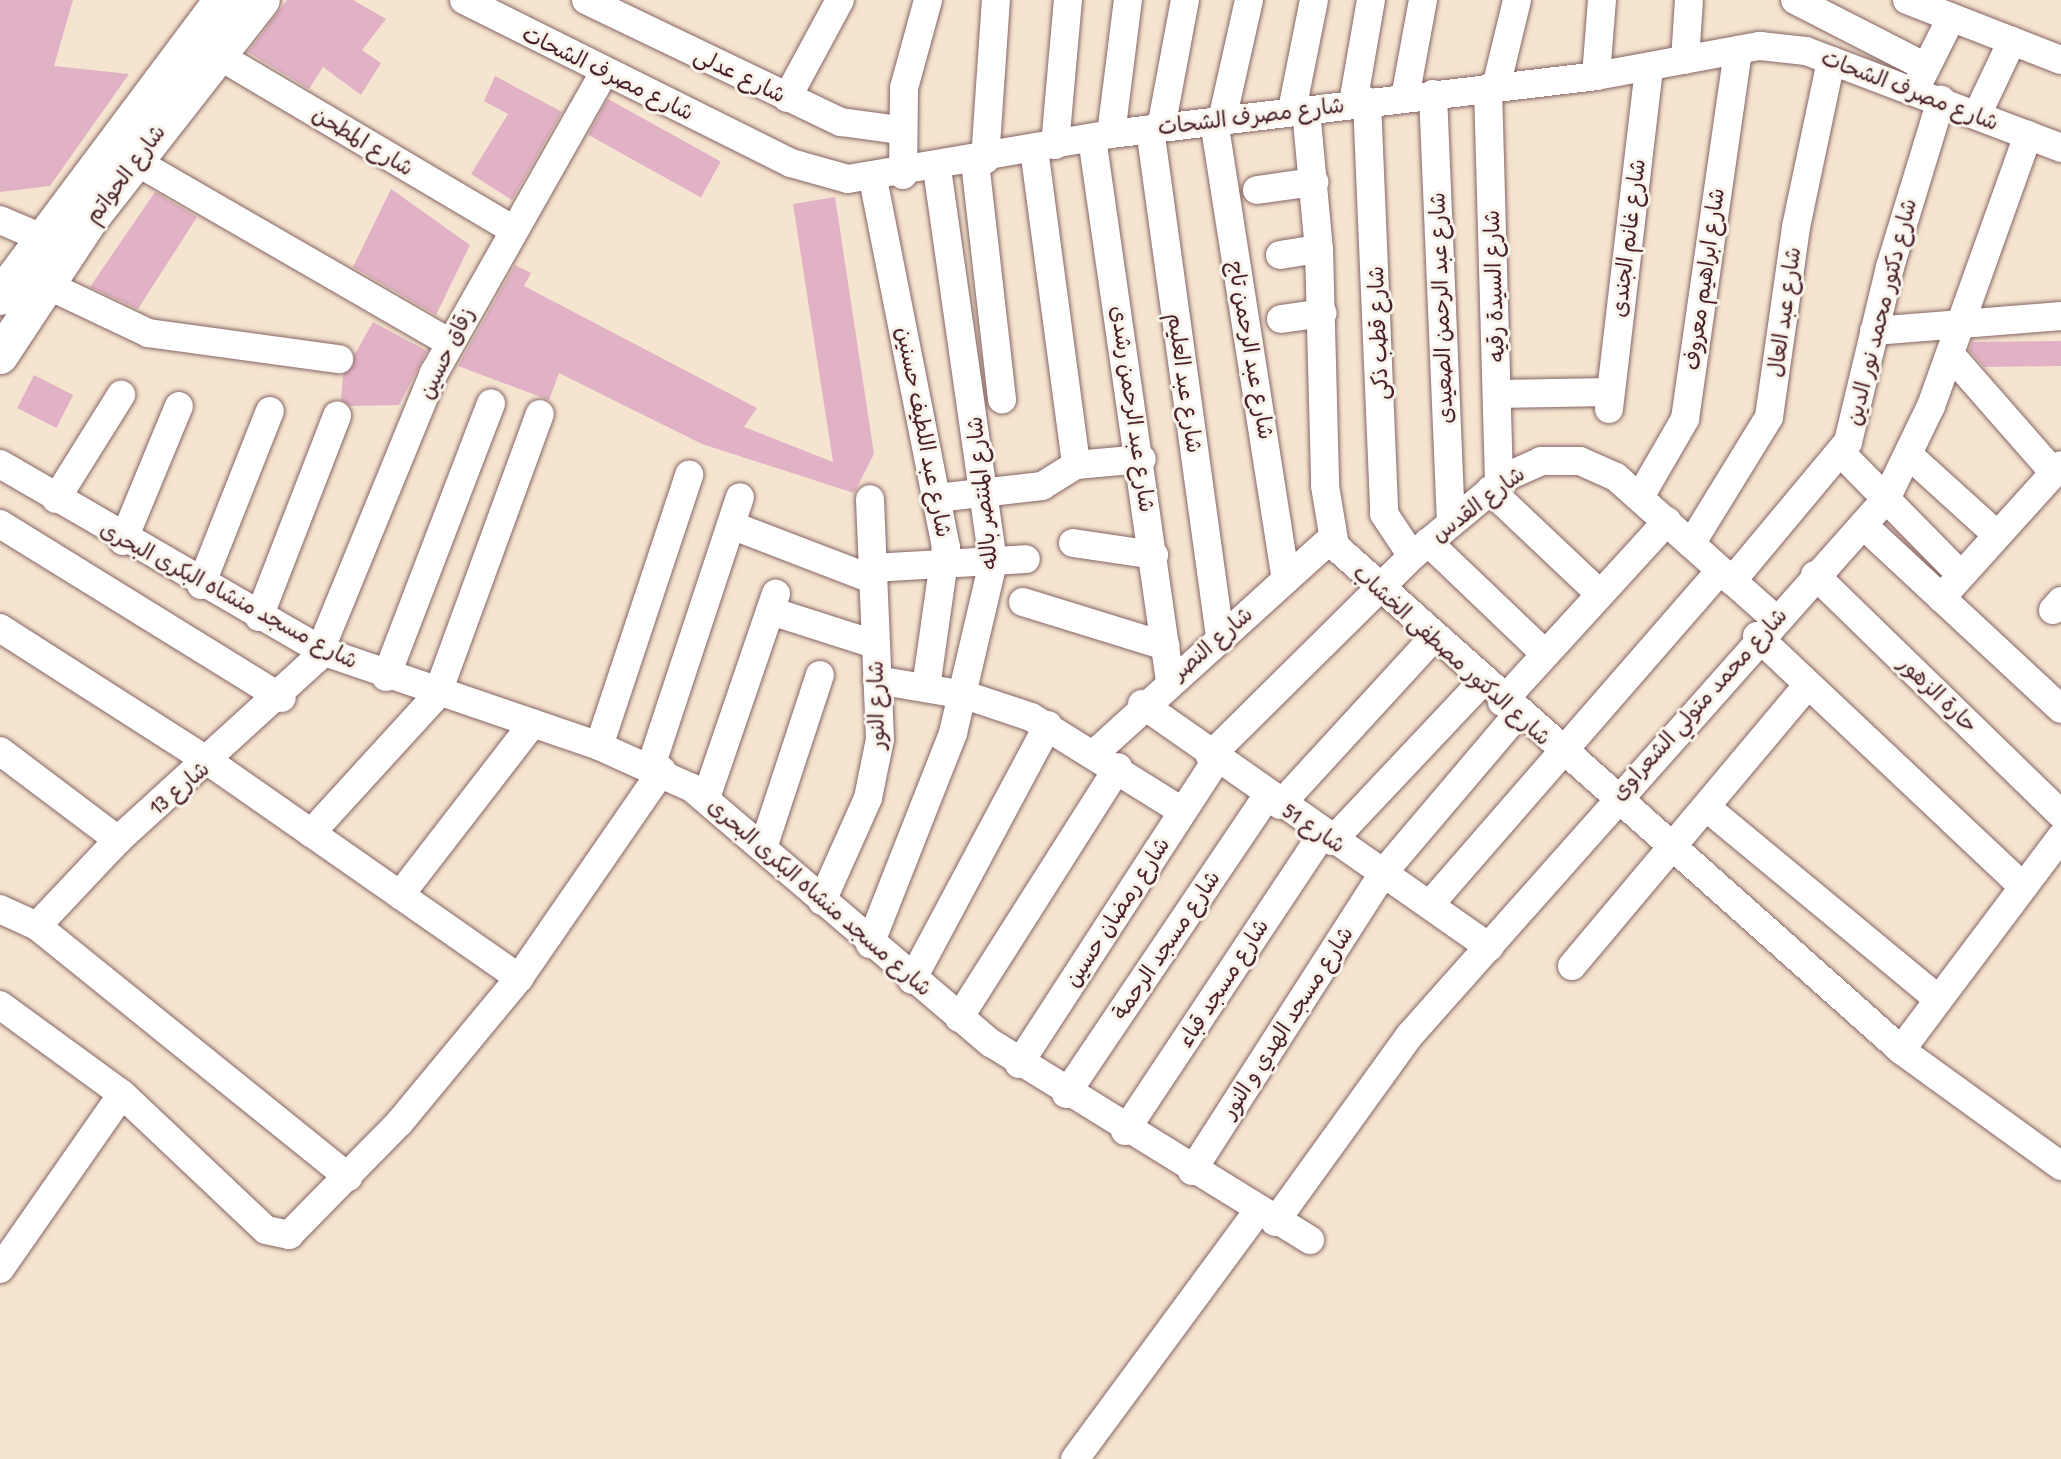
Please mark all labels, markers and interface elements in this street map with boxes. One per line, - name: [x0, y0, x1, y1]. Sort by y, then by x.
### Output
- street label: شارع مصرف الشحات: [518, 20, 698, 126]
- street label: شارع عدلى: [690, 42, 790, 108]
- street label: شارع مصرف الشحات: [1818, 44, 2002, 136]
- street label: شارع مصرف الشحات: [1156, 91, 1346, 141]
- street label: شارع المطحن: [308, 101, 418, 181]
- street label: شارع الحواتم: [79, 119, 171, 229]
- street label: شارع غانم الجندى: [1605, 157, 1651, 319]
- street label: شارع ابراهيم معروف: [1678, 186, 1730, 372]
- street label: شارع عبد الرحمن الصعيدى: [1424, 192, 1458, 424]
- street label: شارع دكتور محمد نور الدين: [1840, 196, 1922, 428]
- street label: شارع السيدة رقيه: [1478, 210, 1510, 362]
- street label: شارع عبد العال: [1762, 245, 1806, 379]
- street label: شارع عبد الرحمن تاج: [1222, 259, 1280, 441]
- street label: شارع قطب ذكى: [1362, 266, 1394, 400]
- street label: زقاق حسين: [412, 303, 480, 403]
- street label: شارع عبد الرحمن رشدى: [1105, 304, 1161, 514]
- street label: شارع عبد العليم: [1162, 311, 1208, 455]
- street label: شارع عبد اللطيف حسنين: [891, 324, 957, 540]
- street label: شارع المنتصر بالله: [961, 415, 1003, 571]
- street label: شارع القدس: [1426, 460, 1530, 548]
- street label: شارع مسجد منشاه البكرى البحرى: [96, 516, 362, 674]
- street label: شارع الدكتور مصطفى الخشاب: [1348, 559, 1556, 751]
- street label: شارع النصر: [1166, 601, 1258, 685]
- street label: شارع محمد متولي الشعراوى: [1605, 602, 1793, 806]
- street label: حارة الزهور: [1893, 650, 1983, 738]
- street label: شارع النور: [862, 660, 890, 750]
- street label: شارع 13: [144, 755, 214, 821]
- street label: شارع مسجد منشاه البكرى البحرى: [703, 792, 937, 1002]
- street label: شارع 51: [1278, 797, 1350, 859]
- street label: شارع رمضان حسين: [1059, 832, 1175, 992]
- street label: شارع مسجد الرحمة: [1106, 865, 1226, 1025]
- street label: شارع مسجد قباء: [1172, 914, 1274, 1052]
- street label: شارع مسجد الهدي و النور: [1215, 921, 1359, 1123]

